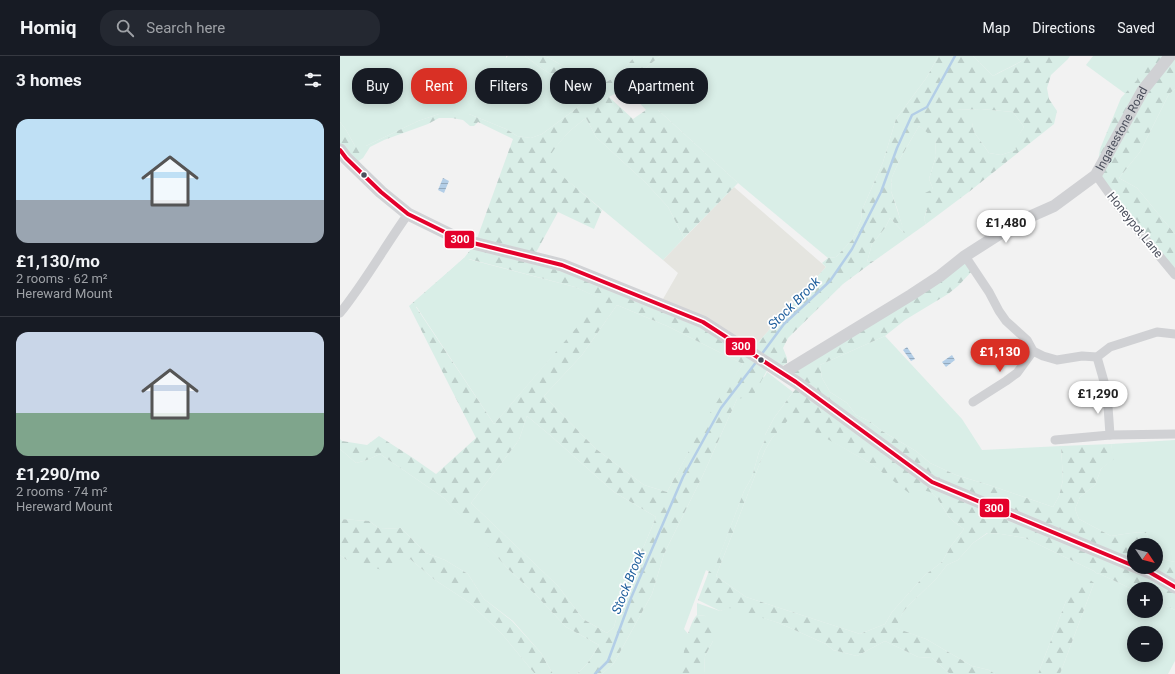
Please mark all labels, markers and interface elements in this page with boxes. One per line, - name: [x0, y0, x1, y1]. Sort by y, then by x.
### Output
- search box: [100, 10, 380, 46]
- text: Homiq: [20, 16, 76, 39]
- icon: search: [114, 17, 136, 39]
- text: Search here: [146, 19, 225, 37]
- text: Map: [983, 20, 1010, 36]
- text: Directions: [1032, 20, 1095, 36]
- text: Saved: [1117, 20, 1155, 36]
- chip: Buy: [352, 68, 403, 104]
- chip: Rent: [411, 68, 467, 104]
- chip: Filters: [475, 68, 542, 104]
- chip: New: [550, 68, 606, 104]
- chip: Apartment: [614, 68, 708, 104]
- icon: filters: [302, 69, 324, 91]
- text: 3 homes: [16, 70, 82, 90]
- street label: Ingatestone Road: [1093, 84, 1150, 173]
- icon: home: [134, 145, 206, 217]
- unlabelled marker: [359, 170, 369, 180]
- street label: Honeypot Lane: [1104, 189, 1166, 261]
- pin: £1,480: [973, 210, 1039, 244]
- text: £1,480: [986, 215, 1026, 230]
- line badge: 300: [444, 230, 475, 249]
- text: 300: [451, 233, 469, 246]
- text: £1,130/mo: [16, 251, 100, 271]
- text: 2 rooms · 62 m²: [16, 271, 108, 286]
- water label: Stock Brook: [765, 273, 824, 332]
- text: Hereward Mount: [16, 286, 112, 301]
- line badge: 300: [725, 337, 756, 356]
- pin: £1,130: [967, 339, 1033, 373]
- text: 300: [732, 340, 750, 353]
- text: £1,130: [980, 344, 1020, 359]
- unlabelled marker: [756, 355, 766, 365]
- icon: home: [134, 358, 206, 430]
- pin: £1,290: [1065, 381, 1131, 415]
- text: £1,290: [1078, 386, 1118, 401]
- text: £1,290/mo: [16, 464, 100, 484]
- text: 2 rooms · 74 m²: [16, 484, 108, 499]
- line badge: 300: [979, 498, 1010, 518]
- text: Hereward Mount: [16, 499, 112, 514]
- text: 300: [985, 502, 1003, 515]
- north arrow: [1127, 538, 1163, 574]
- map controls: [1127, 538, 1163, 662]
- water label: Stock Brook: [608, 547, 648, 616]
- button: +: [1127, 582, 1163, 618]
- button: −: [1127, 626, 1163, 662]

